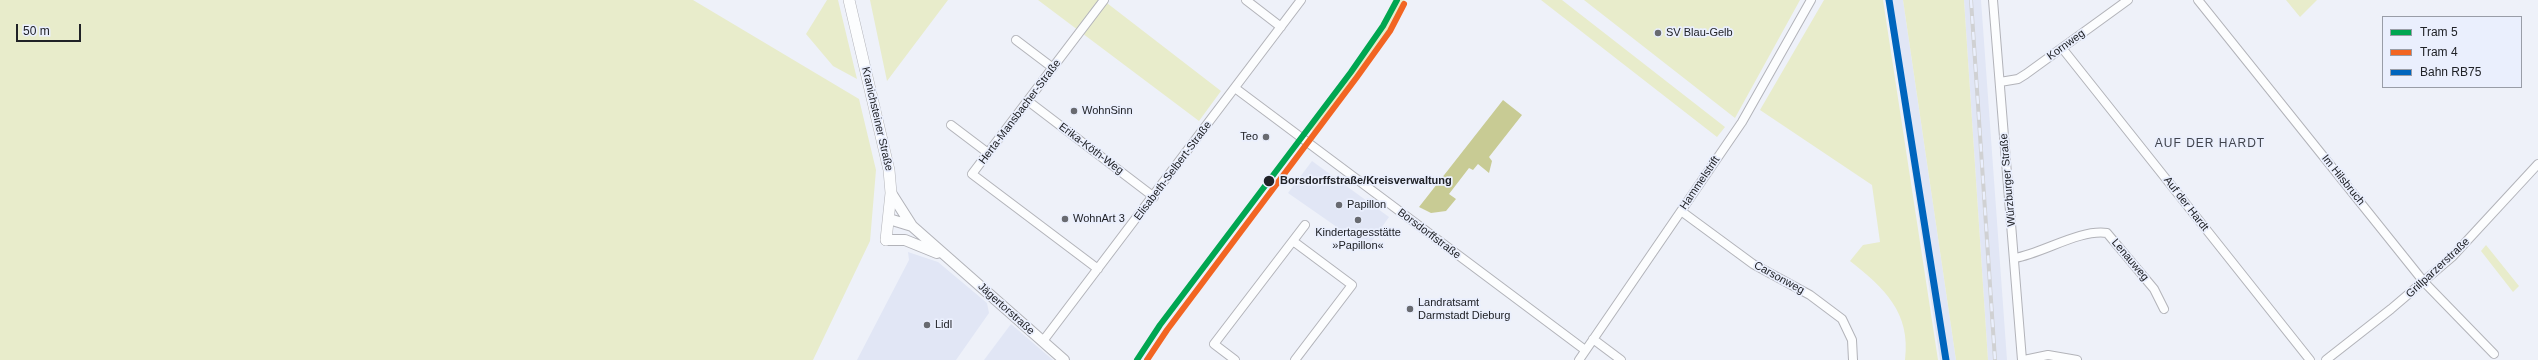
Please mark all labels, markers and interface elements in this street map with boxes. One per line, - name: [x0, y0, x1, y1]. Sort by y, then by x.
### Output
- scale bar: [18, 16, 83, 42]
- legend: [2382, 16, 2522, 88]
- text: 50 m: [23, 24, 50, 38]
- text: Tram 5: [2420, 25, 2458, 39]
- place label: SV Blau-Gelb: [1666, 26, 1733, 40]
- street label: Kornweg: [2045, 27, 2087, 63]
- marker: SV Blau-Gelb: [1653, 28, 1663, 38]
- text: Tram 4: [2420, 45, 2458, 59]
- street label: Herta-Mansbacher-Straße: [976, 57, 1064, 167]
- text: Bahn RB75: [2420, 65, 2481, 79]
- street label: Kranichsteiner Straße: [859, 66, 895, 172]
- place label: WohnSinn: [1082, 104, 1133, 118]
- marker: WohnSinn: [1069, 106, 1079, 116]
- street label: Elisabeth-Selbert-Straße: [1131, 119, 1215, 223]
- street label: Erika-Köth-Weg: [1056, 120, 1126, 178]
- place label: Teo: [1240, 130, 1258, 144]
- marker: Teo: [1261, 132, 1271, 142]
- street label: Würzburger Straße: [1997, 133, 2019, 227]
- district label: AUF DER HARDT: [2155, 137, 2265, 151]
- street label: Im Hilsbruch: [2319, 152, 2367, 208]
- street label: Hammelstrift: [1677, 154, 1723, 212]
- marker: Borsdorffstraße/Kreisverwaltung: [1262, 174, 1276, 188]
- place label: Borsdorffstraße/Kreisverwaltung: [1280, 174, 1452, 188]
- street label: Auf der Hardt: [2161, 174, 2211, 234]
- place label: Papillon: [1347, 198, 1386, 212]
- marker: Papillon: [1334, 200, 1344, 210]
- street label: Borsdorffstraße: [1395, 206, 1463, 262]
- place label: WohnArt 3: [1073, 212, 1125, 226]
- marker: WohnArt 3: [1060, 214, 1070, 224]
- marker: Kindertagesstätte »Papillon«: [1353, 215, 1363, 225]
- place label: Kindertagesstätte »Papillon«: [1315, 226, 1401, 252]
- street label: Grillparzerstraße: [2404, 235, 2472, 301]
- street label: Lenauweg: [2109, 236, 2151, 284]
- street label: Carsonweg: [1751, 259, 1807, 297]
- street label: Jägertorstraße: [975, 280, 1037, 338]
- place label: Landratsamt Darmstadt Dieburg: [1418, 296, 1510, 322]
- marker: Landratsamt Darmstadt Dieburg: [1405, 304, 1415, 314]
- place label: Lidl: [935, 318, 952, 332]
- marker: Lidl: [922, 320, 932, 330]

